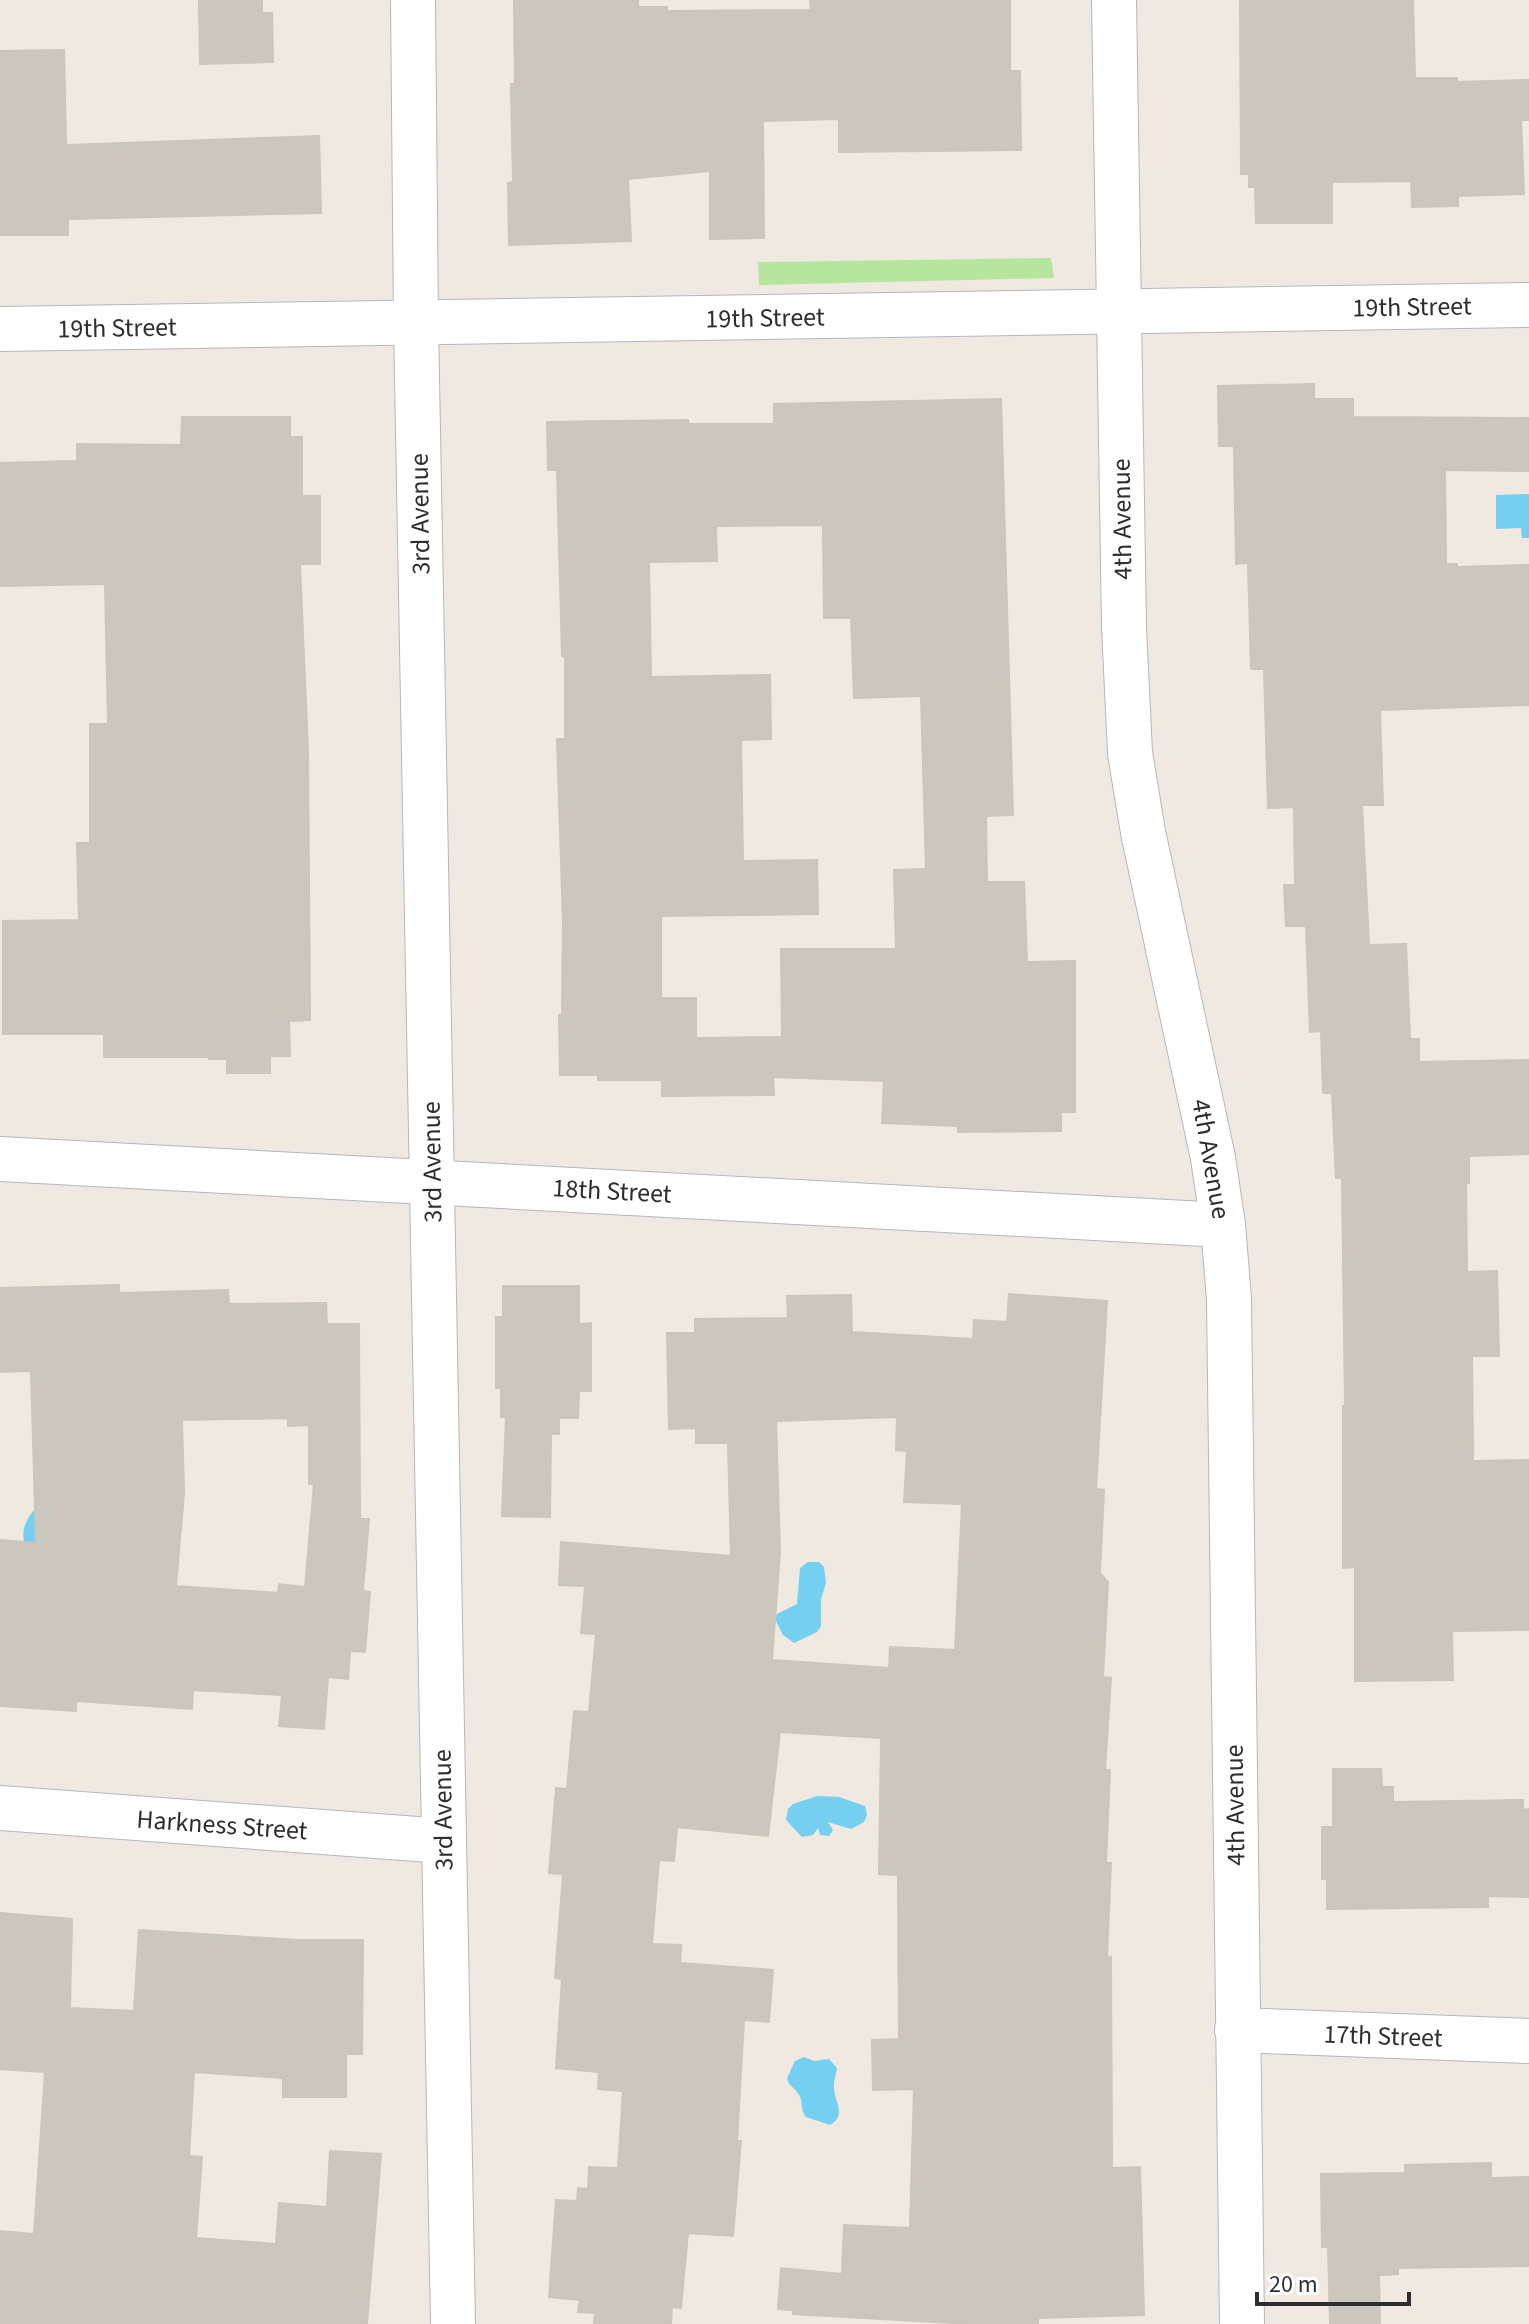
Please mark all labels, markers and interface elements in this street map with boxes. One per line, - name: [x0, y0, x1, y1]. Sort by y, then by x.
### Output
- street label: 19th Street: [1352, 287, 1472, 327]
- street label: 19th Street: [705, 298, 825, 338]
- street label: 19th Street: [57, 308, 177, 348]
- street label: 3rd Avenue: [400, 453, 440, 575]
- street label: 4th Avenue: [1102, 458, 1142, 580]
- street label: 4th Avenue: [1182, 1096, 1240, 1222]
- street label: 3rd Avenue: [412, 1101, 452, 1223]
- street label: 18th Street: [552, 1169, 673, 1213]
- street label: 4th Avenue: [1215, 1744, 1255, 1866]
- street label: 3rd Avenue: [423, 1749, 463, 1871]
- street label: Harkness Street: [135, 1801, 309, 1849]
- street label: 17th Street: [1323, 2015, 1443, 2057]
- scale bar: [1257, 2256, 1409, 2306]
- text: 20 m: [1269, 2267, 1318, 2302]

